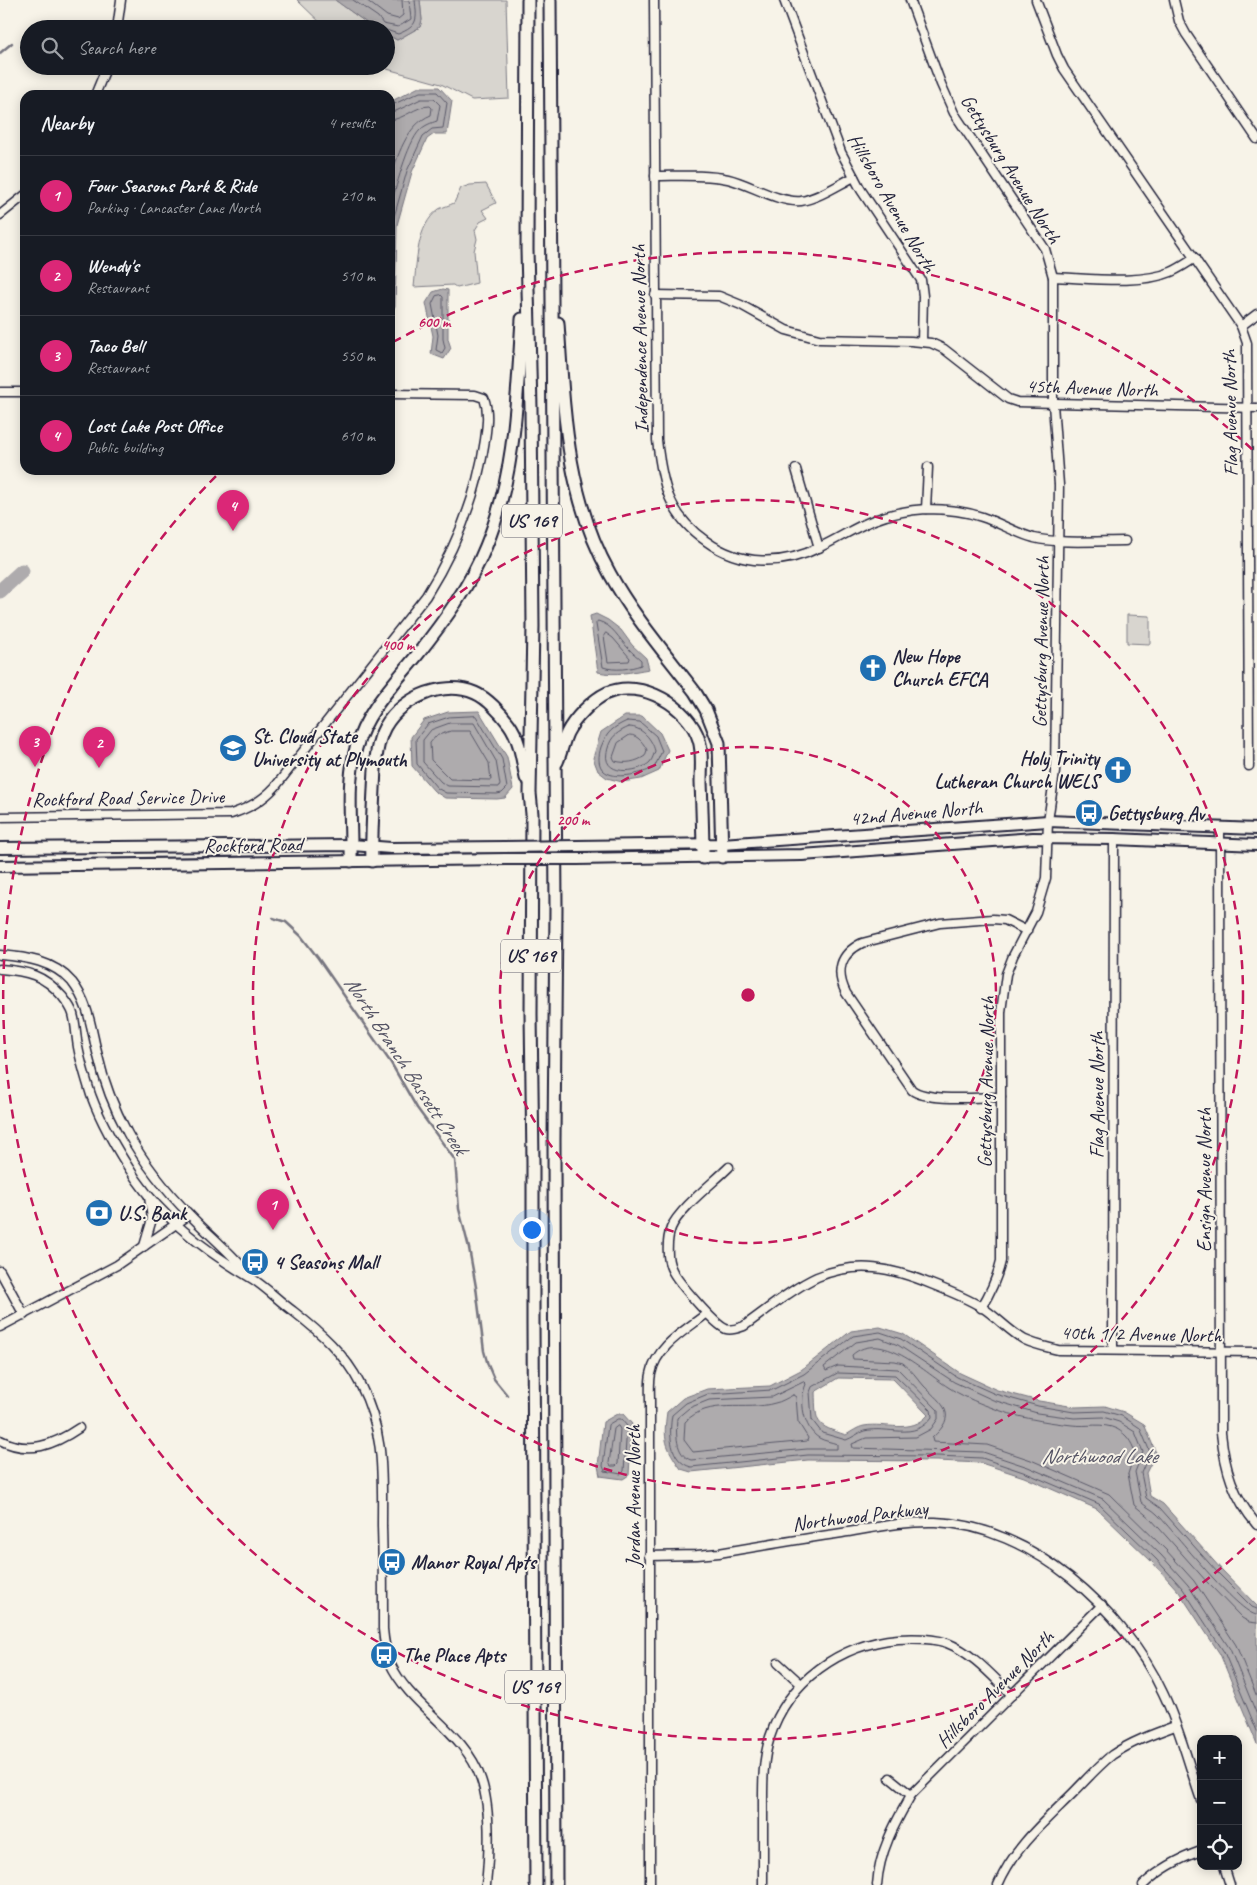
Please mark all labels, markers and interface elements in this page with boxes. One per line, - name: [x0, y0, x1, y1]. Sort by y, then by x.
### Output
- search box: [20, 20, 395, 75]
- icon: search: [38, 34, 66, 62]
- text: Search here: [78, 36, 155, 60]
- street label: Gettysburg Avenue North: [955, 90, 1067, 249]
- text: Nearby: [40, 110, 93, 136]
- text: 4 results: [328, 113, 375, 133]
- street label: Hillsboro Avenue North: [842, 129, 943, 279]
- text: Four Seasons Park & Ride: [87, 174, 257, 198]
- text: 1: [52, 186, 60, 206]
- text: 210 m: [341, 186, 375, 206]
- text: Parking · Lancaster Lane North: [87, 198, 261, 218]
- street label: Independence Avenue North: [626, 243, 654, 434]
- text: Wendy's: [87, 254, 139, 278]
- text: 2: [52, 266, 60, 286]
- text: 510 m: [341, 266, 375, 286]
- text: Restaurant: [87, 278, 149, 298]
- text: 600 m: [418, 313, 452, 332]
- text: Taco Bell: [87, 334, 144, 358]
- text: 3: [52, 346, 60, 366]
- text: 550 m: [341, 346, 375, 366]
- street label: Flag Avenue North: [1216, 348, 1244, 477]
- text: Restaurant: [87, 358, 149, 378]
- street label: 45th Avenue North: [1026, 373, 1160, 403]
- text: Lost Lake Post Office: [87, 414, 222, 438]
- text: 4: [52, 426, 60, 446]
- text: 610 m: [341, 426, 375, 446]
- text: Public building: [87, 438, 163, 458]
- pin: 4: [217, 490, 249, 531]
- road number: US 169: [502, 504, 562, 538]
- street label: Gettysburg Avenue North: [1027, 555, 1055, 728]
- text: 400 m: [382, 636, 416, 655]
- place label: New Hope Church EFCA: [892, 644, 988, 692]
- church icon: New Hope Church EFCA: [858, 653, 888, 683]
- place label: St. Cloud State University at Plymouth: [252, 724, 408, 772]
- pin: 3: [19, 726, 51, 767]
- pin: 2: [83, 727, 115, 768]
- school or university icon: St. Cloud State University at Plymouth: [218, 733, 248, 763]
- place label: Holy Trinity Lutheran Church WELS: [934, 746, 1102, 794]
- church icon: Holy Trinity Lutheran Church WELS: [1103, 755, 1133, 785]
- street label: Rockford Road Service Drive: [32, 784, 226, 812]
- street label: 42nd Avenue North: [849, 795, 985, 831]
- bus stop icon: Gettysburg Av: [1074, 798, 1104, 828]
- place label: Gettysburg Av: [1108, 801, 1206, 826]
- text: 200 m: [557, 811, 591, 830]
- street label: Rockford Road: [203, 832, 306, 858]
- road number: US 169: [501, 939, 561, 972]
- water label: North Branch Bassett Creek: [339, 971, 475, 1162]
- centre of rings: [739, 986, 757, 1004]
- street label: Gettysburg Avenue North: [972, 995, 1000, 1168]
- street label: Flag Avenue North: [1085, 1030, 1110, 1158]
- street label: Ensign Avenue North: [1192, 1107, 1217, 1252]
- pin: 1: [257, 1189, 289, 1230]
- bank icon: U.S. Bank: [84, 1198, 114, 1228]
- place label: U.S. Bank: [118, 1201, 188, 1226]
- your location: [519, 1217, 545, 1243]
- bus stop icon: 4 Seasons Mall: [240, 1247, 270, 1277]
- place label: 4 Seasons Mall: [274, 1250, 382, 1275]
- street label: 40th 1/2 Avenue North: [1060, 1320, 1222, 1348]
- street label: Jordan Avenue North: [621, 1424, 646, 1568]
- water label: Northwood Lake: [1041, 1443, 1160, 1469]
- street label: Northwood Parkway: [791, 1495, 931, 1537]
- bus stop icon: Manor Royal Apts: [377, 1547, 407, 1577]
- place label: Manor Royal Apts: [411, 1550, 538, 1575]
- street label: Hillsboro Avenue North: [931, 1624, 1060, 1753]
- bus stop icon: The Place Apts: [369, 1640, 399, 1670]
- place label: The Place Apts: [403, 1643, 507, 1668]
- road number: US 169: [505, 1670, 565, 1704]
- map controls: [1197, 1735, 1242, 1870]
- button: +: [1197, 1735, 1242, 1780]
- button: −: [1197, 1780, 1242, 1825]
- button: locate: [1197, 1825, 1242, 1870]

